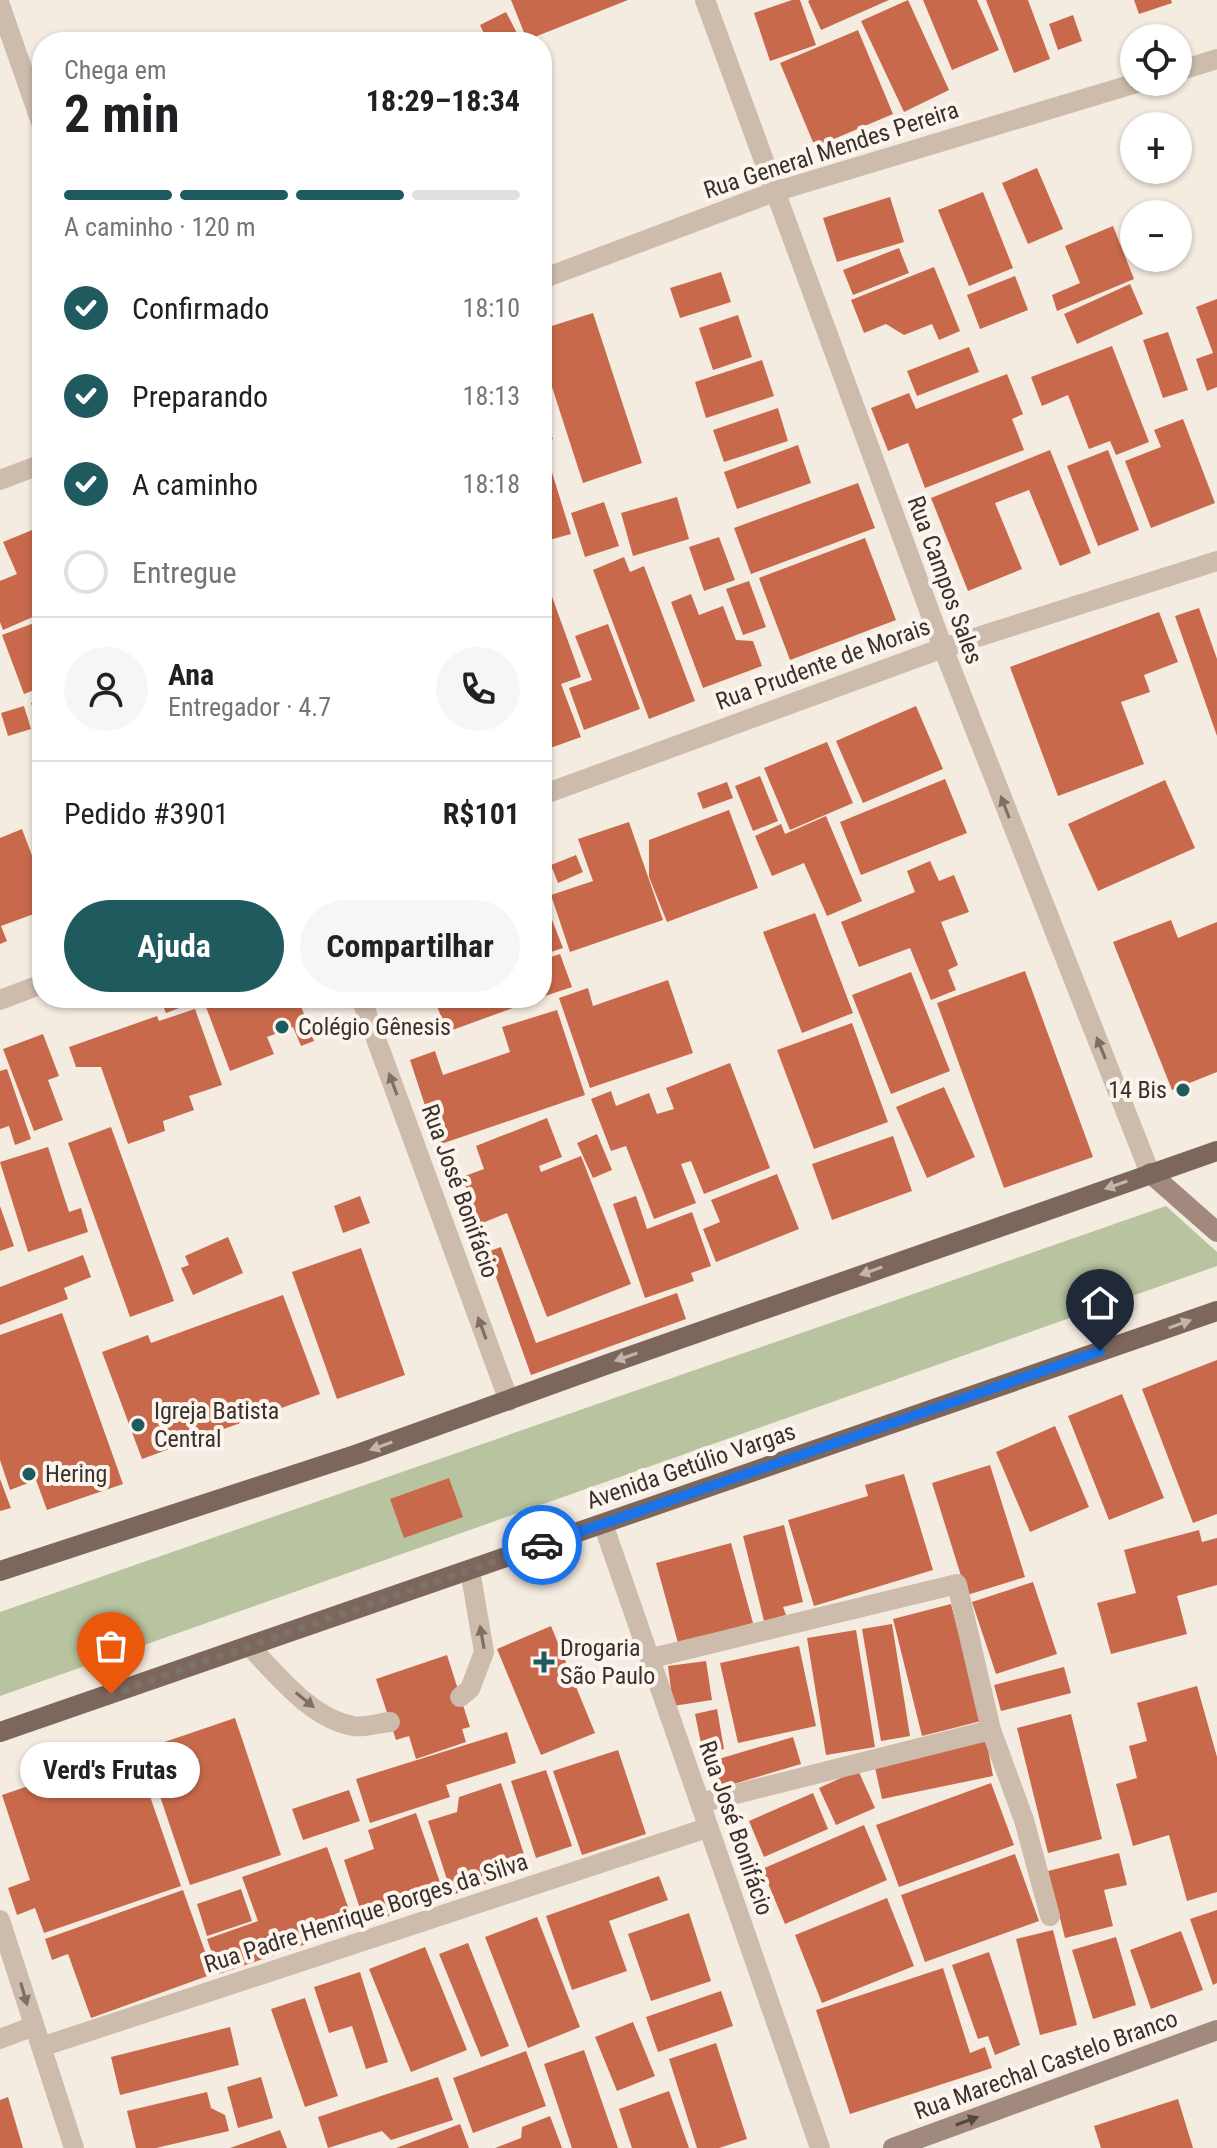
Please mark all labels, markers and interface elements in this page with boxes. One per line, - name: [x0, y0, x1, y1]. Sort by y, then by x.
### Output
- map controls: [1120, 24, 1192, 272]
- button: locate: [1120, 24, 1192, 96]
- text: Chega em: [64, 55, 167, 85]
- text: 18:29–18:34: [366, 83, 520, 118]
- text: 2 min: [64, 84, 180, 145]
- street label: Rua General Mendes Pereira: [700, 96, 962, 204]
- button: +: [1120, 112, 1192, 184]
- button: −: [1120, 200, 1192, 272]
- text: A caminho · 120 m: [64, 212, 255, 242]
- icon: check: [64, 286, 108, 330]
- text: Confirmado: [132, 291, 269, 326]
- text: 18:10: [463, 293, 520, 323]
- icon: check: [64, 374, 108, 418]
- text: Preparando: [132, 379, 268, 414]
- text: 18:13: [463, 381, 520, 411]
- icon: check: [64, 462, 108, 506]
- text: A caminho: [132, 467, 258, 502]
- text: 18:18: [463, 469, 520, 499]
- street label: Rua Campos Sales: [902, 492, 988, 668]
- text: Entregue: [132, 555, 237, 590]
- street label: Rua Prudente de Morais: [712, 612, 934, 716]
- button: person: [64, 647, 148, 731]
- button: phone: [436, 647, 520, 731]
- text: Ana: [168, 657, 214, 692]
- text: Entregador · 4.7: [168, 692, 331, 722]
- one-way arrow: [998, 795, 1011, 819]
- text: Pedido #3901: [64, 796, 229, 831]
- text: R$101: [443, 796, 520, 831]
- button: Ajuda: [64, 900, 284, 992]
- button: Compartilhar: [300, 900, 520, 992]
- place label: Colégio Gênesis: [298, 1013, 451, 1041]
- marker: Colégio Gênesis: [273, 1018, 291, 1036]
- one-way arrow: [1094, 1036, 1107, 1060]
- one-way arrow: [386, 1071, 399, 1095]
- place label: 14 Bis: [1108, 1076, 1167, 1104]
- marker: 14 Bis: [1174, 1081, 1192, 1099]
- street label: Rua José Bonifácio: [416, 1100, 504, 1282]
- one-way arrow: [1104, 1179, 1128, 1191]
- one-way arrow: [859, 1265, 883, 1278]
- pin: [1066, 1269, 1134, 1351]
- icon: home: [1078, 1281, 1122, 1325]
- one-way arrow: [475, 1316, 488, 1340]
- one-way arrow: [1168, 1317, 1192, 1329]
- one-way arrow: [614, 1352, 638, 1364]
- place label: Igreja Batista Central: [154, 1397, 279, 1453]
- marker: Igreja Batista Central: [129, 1416, 147, 1434]
- street label: Avenida Getúlio Vargas: [583, 1417, 799, 1515]
- one-way arrow: [369, 1440, 393, 1453]
- place label: Hering: [45, 1460, 107, 1488]
- marker: Hering: [20, 1465, 38, 1483]
- courier: [502, 1505, 582, 1585]
- icon: car: [520, 1523, 564, 1567]
- pin: [77, 1612, 145, 1694]
- icon: bag: [89, 1624, 133, 1668]
- one-way arrow: [475, 1624, 487, 1649]
- place label: Drogaria São Paulo: [560, 1634, 655, 1690]
- marker: Drogaria São Paulo: [535, 1653, 553, 1671]
- one-way arrow: [295, 1691, 315, 1708]
- street label: Rua José Bonifácio: [693, 1737, 779, 1919]
- callout: Verd's Frutas: [21, 1742, 201, 1798]
- text: Verd's Frutas: [43, 1755, 177, 1785]
- street label: Rua Padre Henrique Borges da Silva: [201, 1847, 531, 1979]
- one-way arrow: [18, 1982, 31, 2006]
- street label: Rua Marechal Castelo Branco: [911, 2004, 1181, 2126]
- one-way arrow: [955, 2115, 979, 2127]

